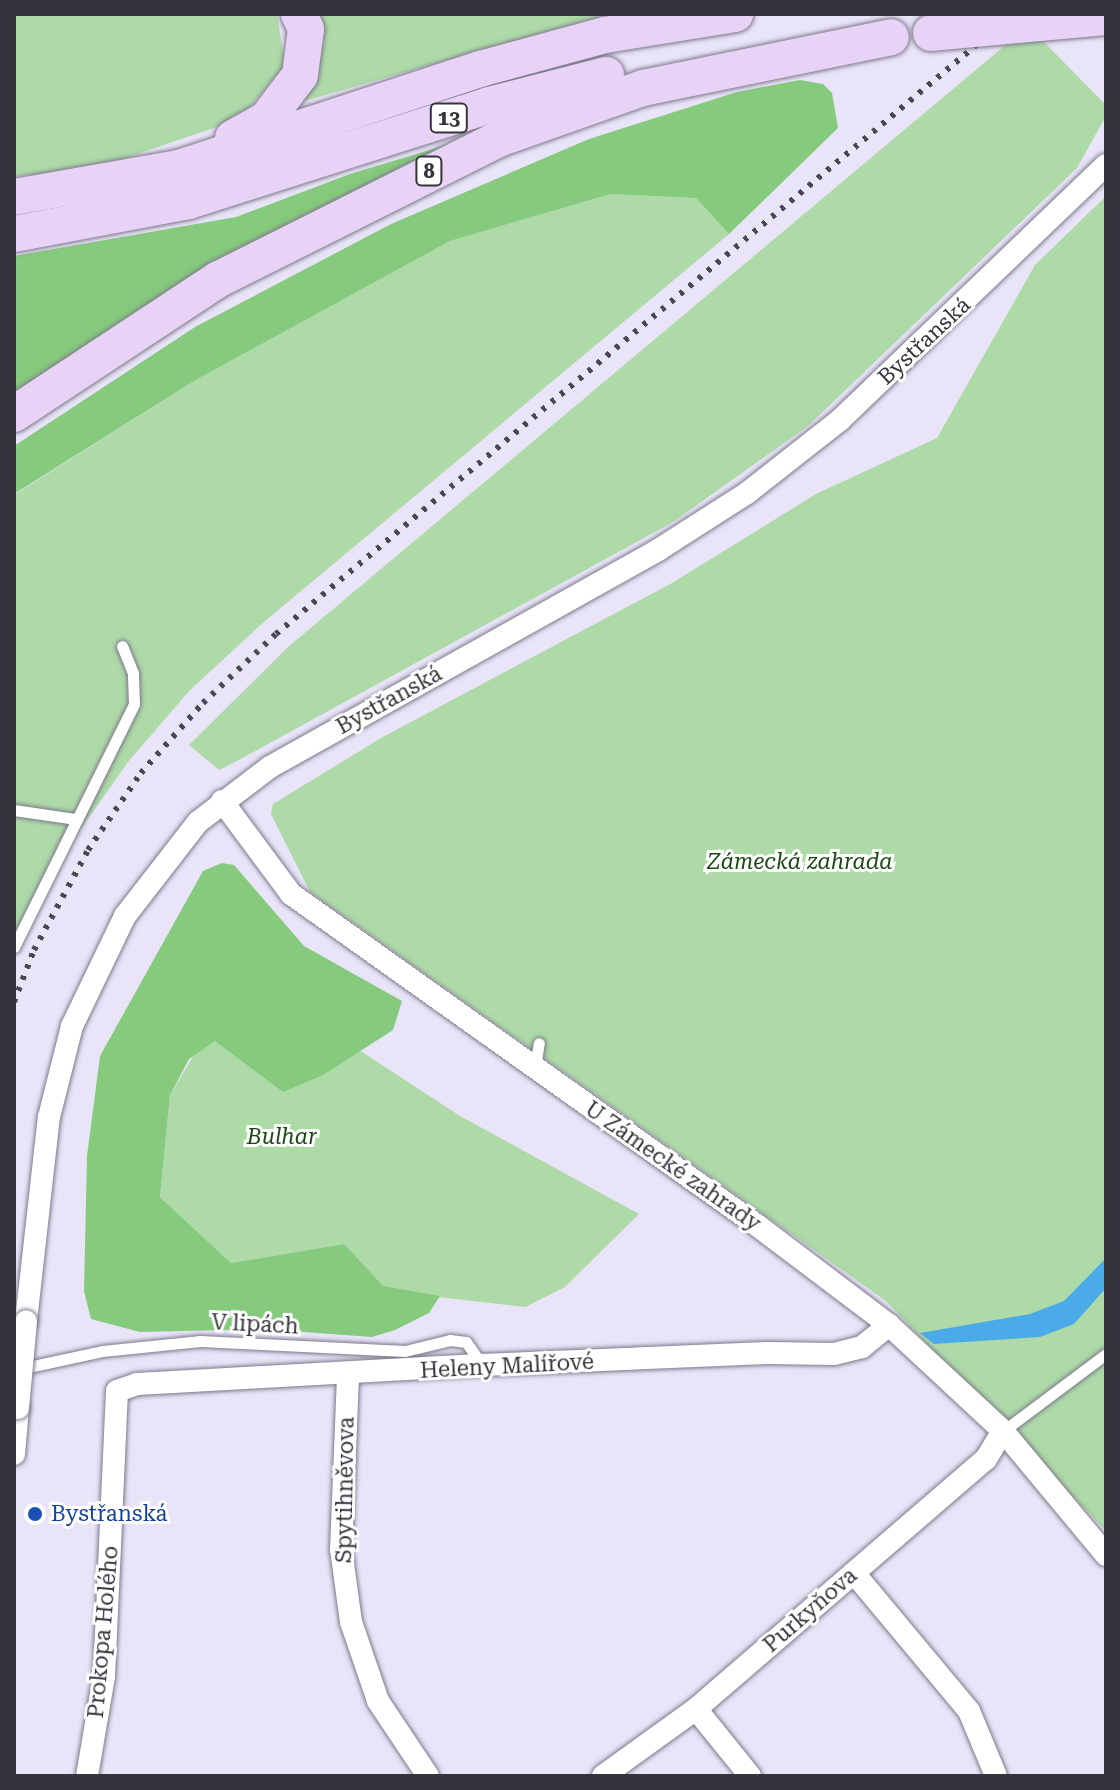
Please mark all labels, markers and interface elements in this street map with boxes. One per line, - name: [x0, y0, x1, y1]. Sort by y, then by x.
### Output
- road number: 13: [429, 102, 469, 134]
- road number: 8: [415, 155, 443, 187]
- street label: Bystřanská: [872, 292, 976, 390]
- street label: Bystřanská: [332, 660, 446, 740]
- park label: Zámecká zahrada: [707, 849, 893, 875]
- street label: U Zámecké zahrady: [580, 1095, 766, 1237]
- park label: Bulhar: [247, 1124, 317, 1150]
- street label: V lipách: [211, 1309, 299, 1339]
- street label: Heleny Malířové: [419, 1348, 595, 1384]
- street label: Spytihněvova: [331, 1417, 359, 1563]
- place label: Bystřanská: [51, 1501, 168, 1527]
- marker: Bystřanská: [26, 1505, 44, 1523]
- street label: Prokopa Holého: [82, 1545, 124, 1719]
- street label: Purkyňova: [758, 1562, 862, 1658]

